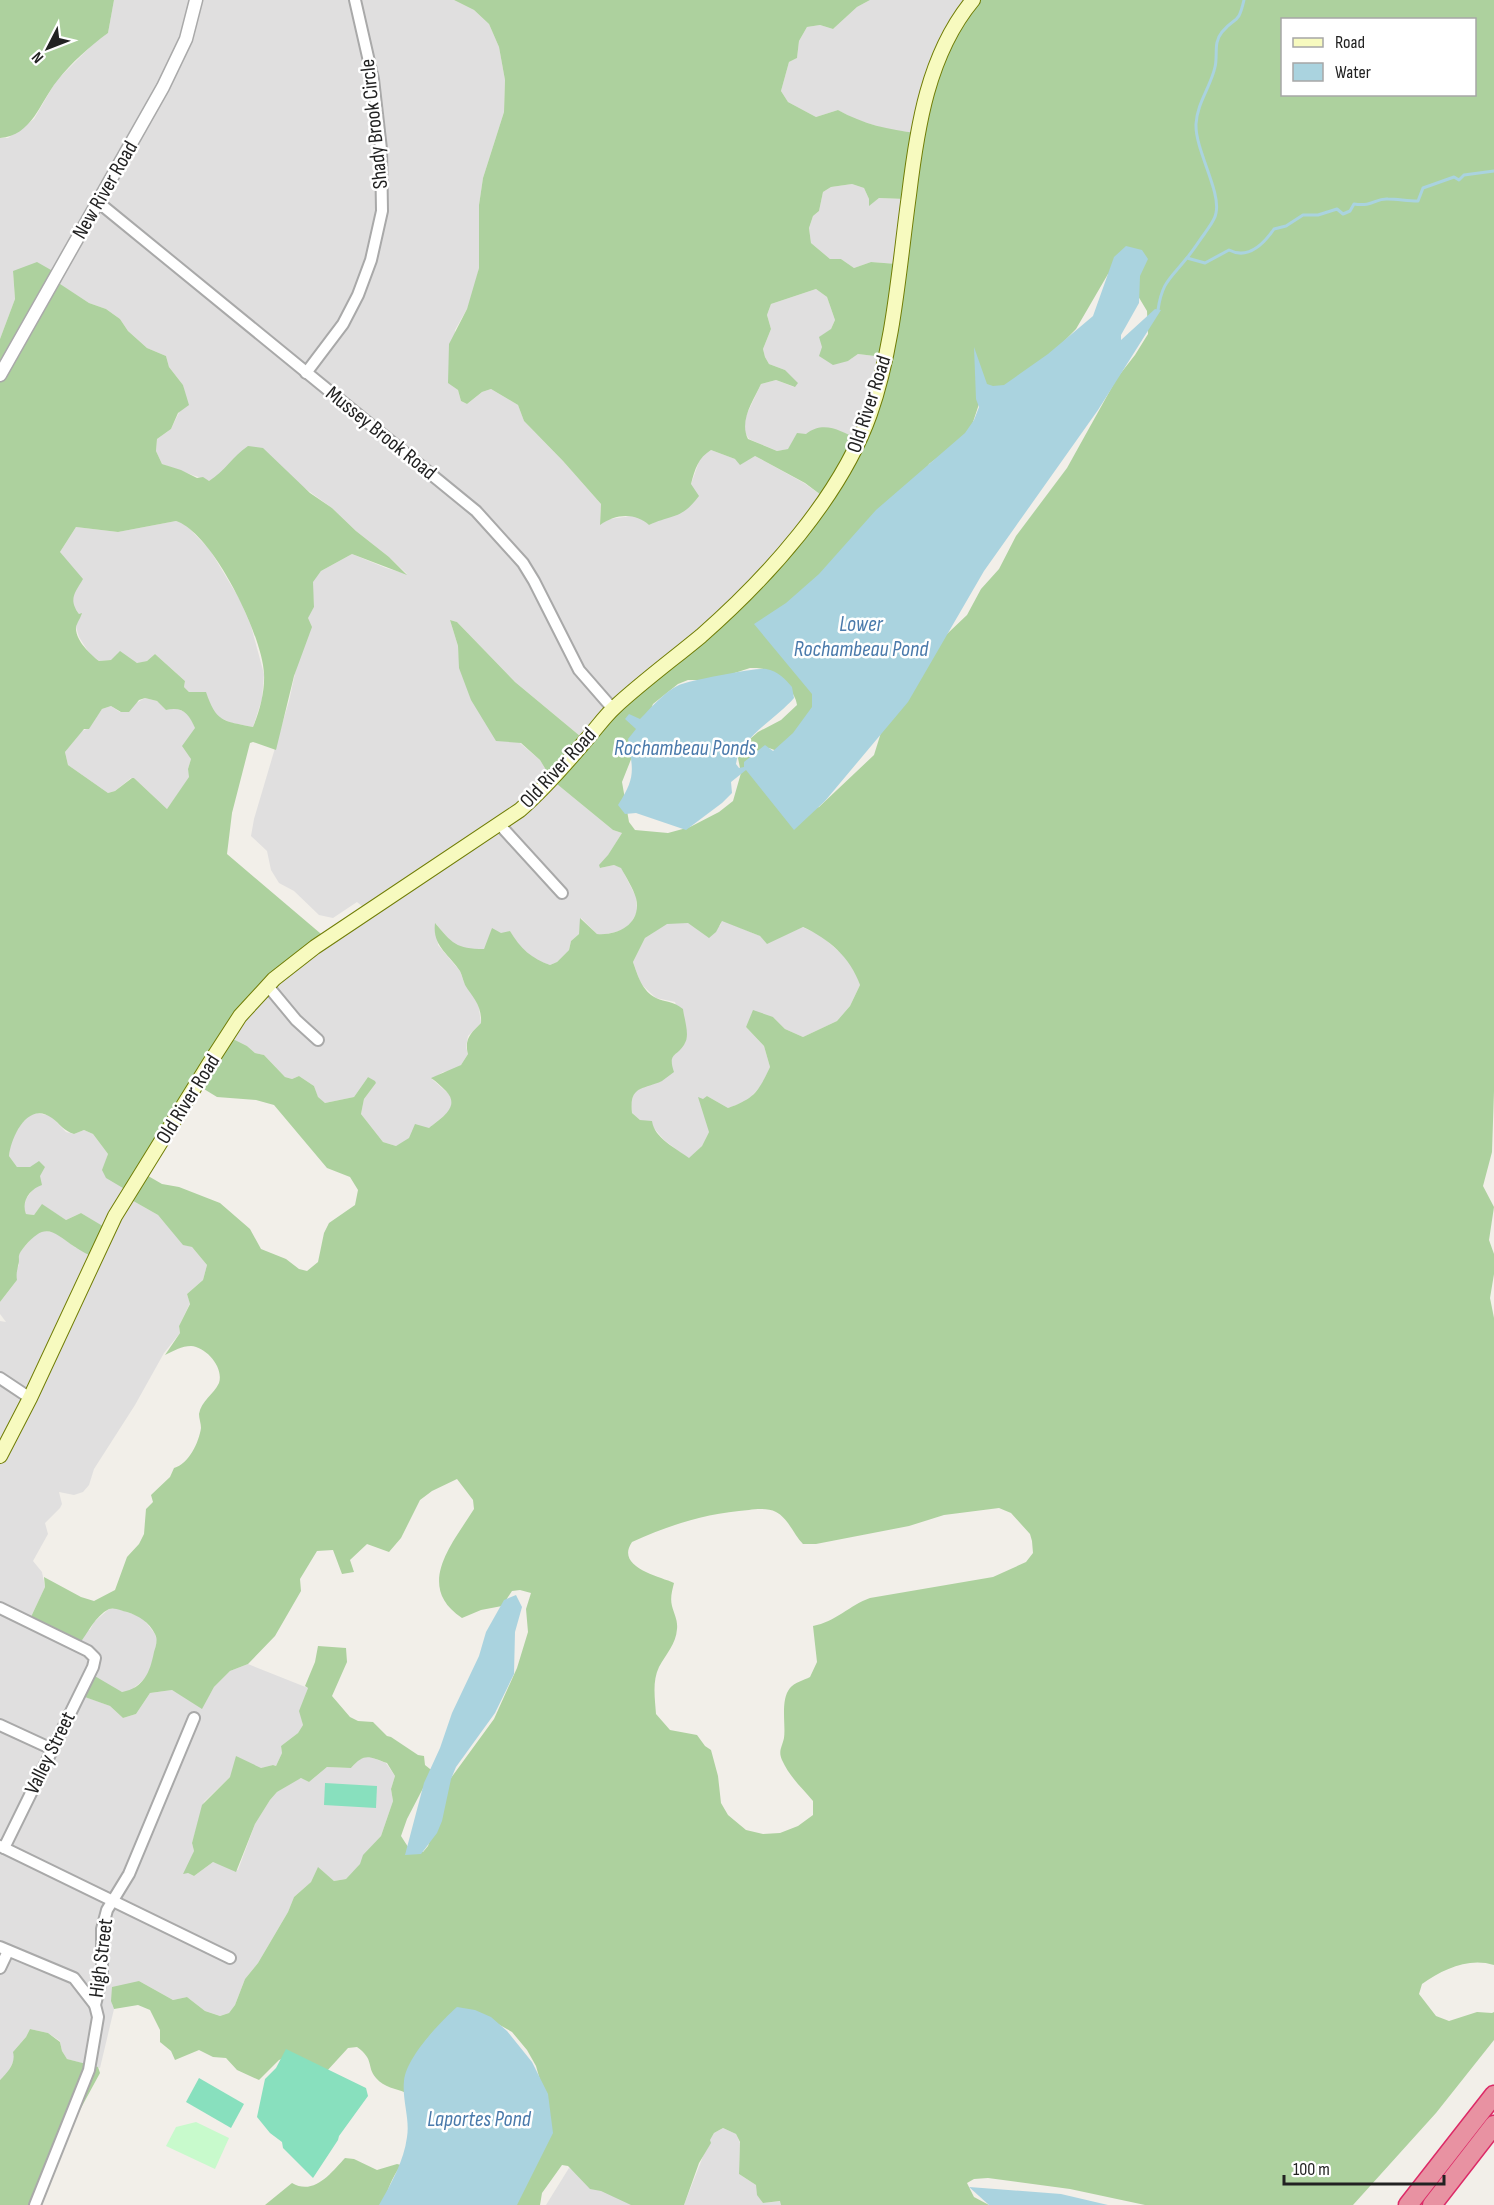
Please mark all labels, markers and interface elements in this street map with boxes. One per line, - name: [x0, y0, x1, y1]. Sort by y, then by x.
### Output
- north arrow: [18, 18, 78, 78]
- legend: [1281, 18, 1476, 96]
- text: Road: [1335, 32, 1365, 53]
- text: N: [28, 48, 48, 67]
- street label: Shady Brook Circle: [355, 58, 393, 190]
- text: Water: [1335, 62, 1371, 83]
- street label: New River Road: [67, 137, 143, 243]
- street label: Old River Road: [842, 352, 896, 456]
- street label: Mussey Brook Road: [321, 381, 441, 485]
- water label: Lower Rochambeau Pond: [794, 611, 929, 663]
- street label: Old River Road: [515, 723, 601, 813]
- water label: Rochambeau Ponds: [614, 735, 756, 762]
- street label: Old River Road: [151, 1050, 225, 1148]
- street label: Valley Street: [19, 1708, 81, 1798]
- street label: High Street: [84, 1917, 118, 1999]
- water label: Laportes Pond: [427, 2106, 532, 2133]
- scale bar: [1284, 2148, 1444, 2186]
- text: 100 m: [1293, 2159, 1330, 2180]

